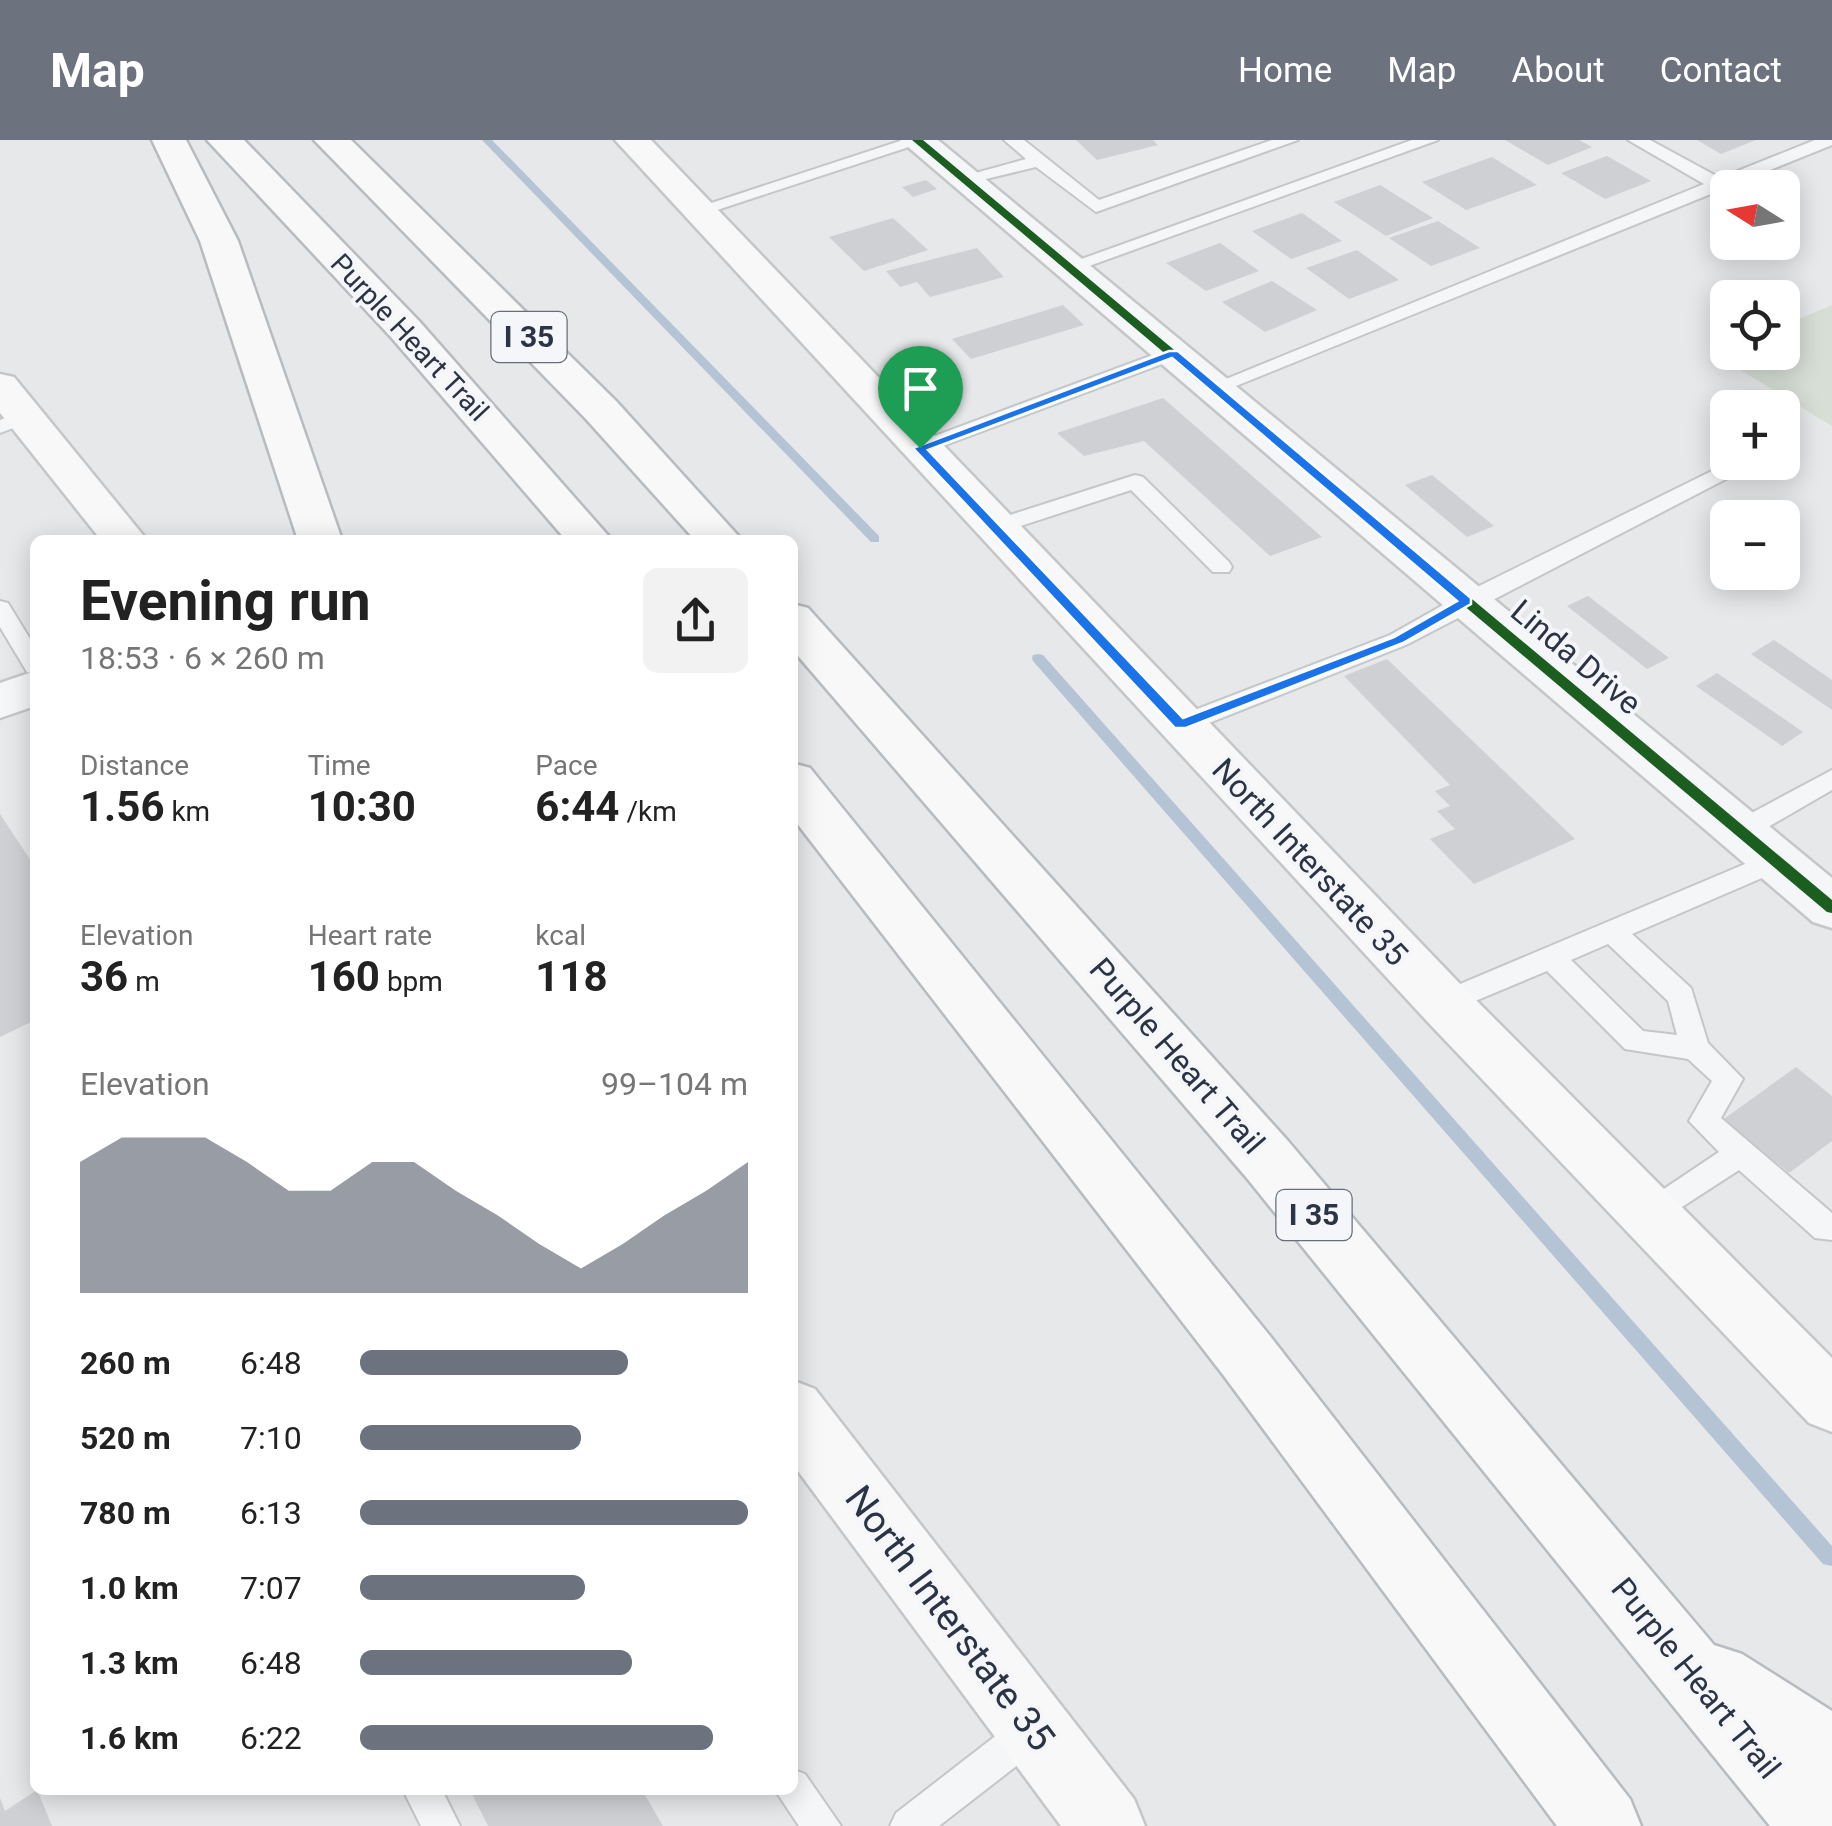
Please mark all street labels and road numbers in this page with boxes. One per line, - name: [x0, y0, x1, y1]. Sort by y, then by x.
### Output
- street label: Purple Heart Trail: [324, 247, 495, 428]
- road number: I 35: [492, 312, 566, 362]
- street label: Linda Drive: [1503, 592, 1649, 722]
- street label: North Interstate 35: [1204, 751, 1416, 973]
- street label: Purple Heart Trail: [1082, 950, 1272, 1162]
- road number: I 35: [1276, 1190, 1352, 1240]
- street label: North Interstate 35: [836, 1477, 1064, 1759]
- street label: Purple Heart Trail: [1603, 1570, 1789, 1786]

